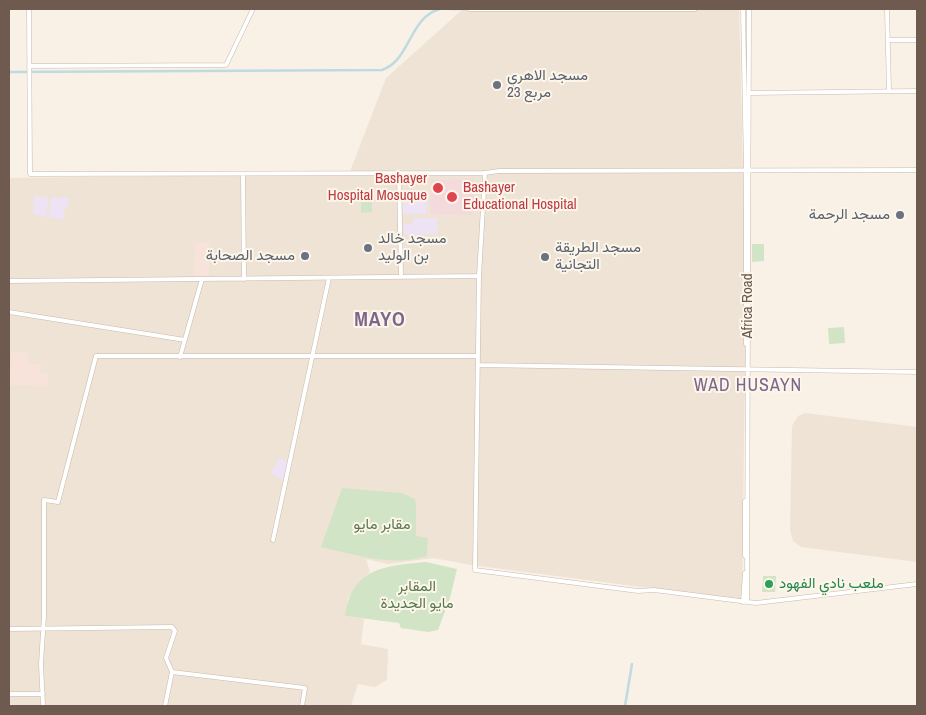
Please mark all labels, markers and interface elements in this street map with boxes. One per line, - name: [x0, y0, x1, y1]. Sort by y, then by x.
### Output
- place label: مسجد الاهري مربع 23: [507, 67, 588, 102]
- marker: مسجد الاهري مربع 23: [491, 79, 503, 91]
- place label: Bashayer Hospital Mosuque: [328, 170, 427, 205]
- place label: Bashayer Educational Hospital: [463, 179, 577, 214]
- marker: Bashayer Hospital Mosuque: [431, 181, 445, 195]
- marker: Bashayer Educational Hospital: [445, 190, 459, 204]
- place label: مسجد الرحمة: [809, 206, 890, 224]
- marker: مسجد الرحمة: [894, 209, 906, 221]
- place label: مسجد خالد بن الوليد: [378, 230, 447, 265]
- place label: مسجد الطريقة التجانية: [555, 239, 641, 274]
- marker: مسجد خالد بن الوليد: [362, 242, 374, 254]
- place label: مسجد الصحابة: [206, 247, 295, 265]
- marker: مسجد الصحابة: [299, 250, 311, 262]
- marker: مسجد الطريقة التجانية: [539, 251, 551, 263]
- street label: Africa Road: [739, 274, 757, 338]
- district label: MAYO: [354, 309, 406, 333]
- district label: WAD HUSAYN: [693, 375, 803, 397]
- park label: مقابر مايو: [353, 516, 411, 534]
- place label: ملعب نادي الفهود: [779, 575, 884, 593]
- park label: المقابر مايو الجديدة: [380, 578, 454, 613]
- marker: ملعب نادي الفهود: [763, 578, 775, 590]

